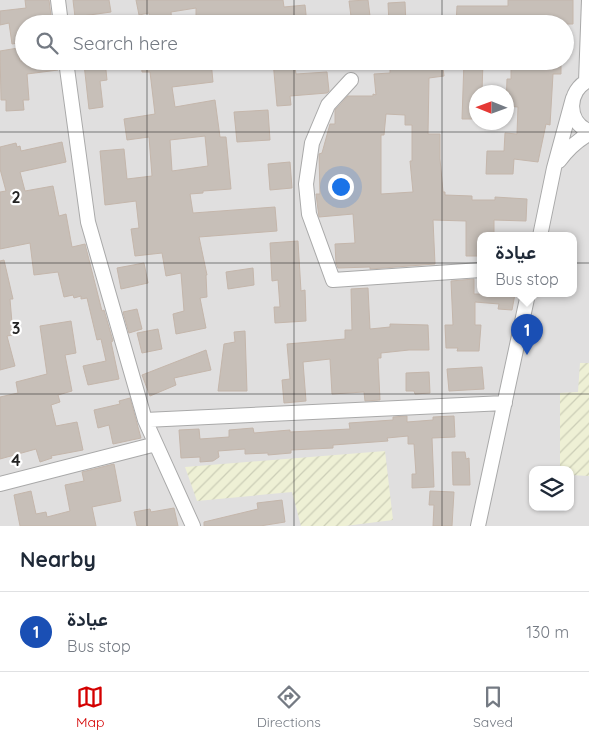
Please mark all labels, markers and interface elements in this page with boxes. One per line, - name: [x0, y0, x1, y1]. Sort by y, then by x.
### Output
- search box: [15, 15, 574, 70]
- icon: search: [33, 29, 61, 57]
- text: Search here: [73, 31, 178, 55]
- north arrow: [469, 85, 514, 130]
- your location: [328, 174, 354, 200]
- text: 2: [11, 187, 21, 207]
- popup: [477, 232, 577, 297]
- text: عيادة: [495, 240, 536, 264]
- text: Bus stop: [495, 269, 559, 289]
- pin: 1: [511, 314, 543, 355]
- text: 3: [12, 318, 20, 338]
- text: 4: [11, 450, 21, 470]
- map controls: [529, 466, 574, 511]
- button: layers: [529, 466, 574, 511]
- text: Nearby: [20, 546, 96, 572]
- text: عيادة: [67, 607, 108, 631]
- text: 1: [33, 622, 39, 642]
- text: 130 m: [526, 622, 569, 642]
- text: Bus stop: [67, 636, 131, 656]
- tab: Map: [76, 683, 105, 731]
- tab: Directions: [257, 683, 321, 731]
- tab: Saved: [473, 683, 513, 731]

